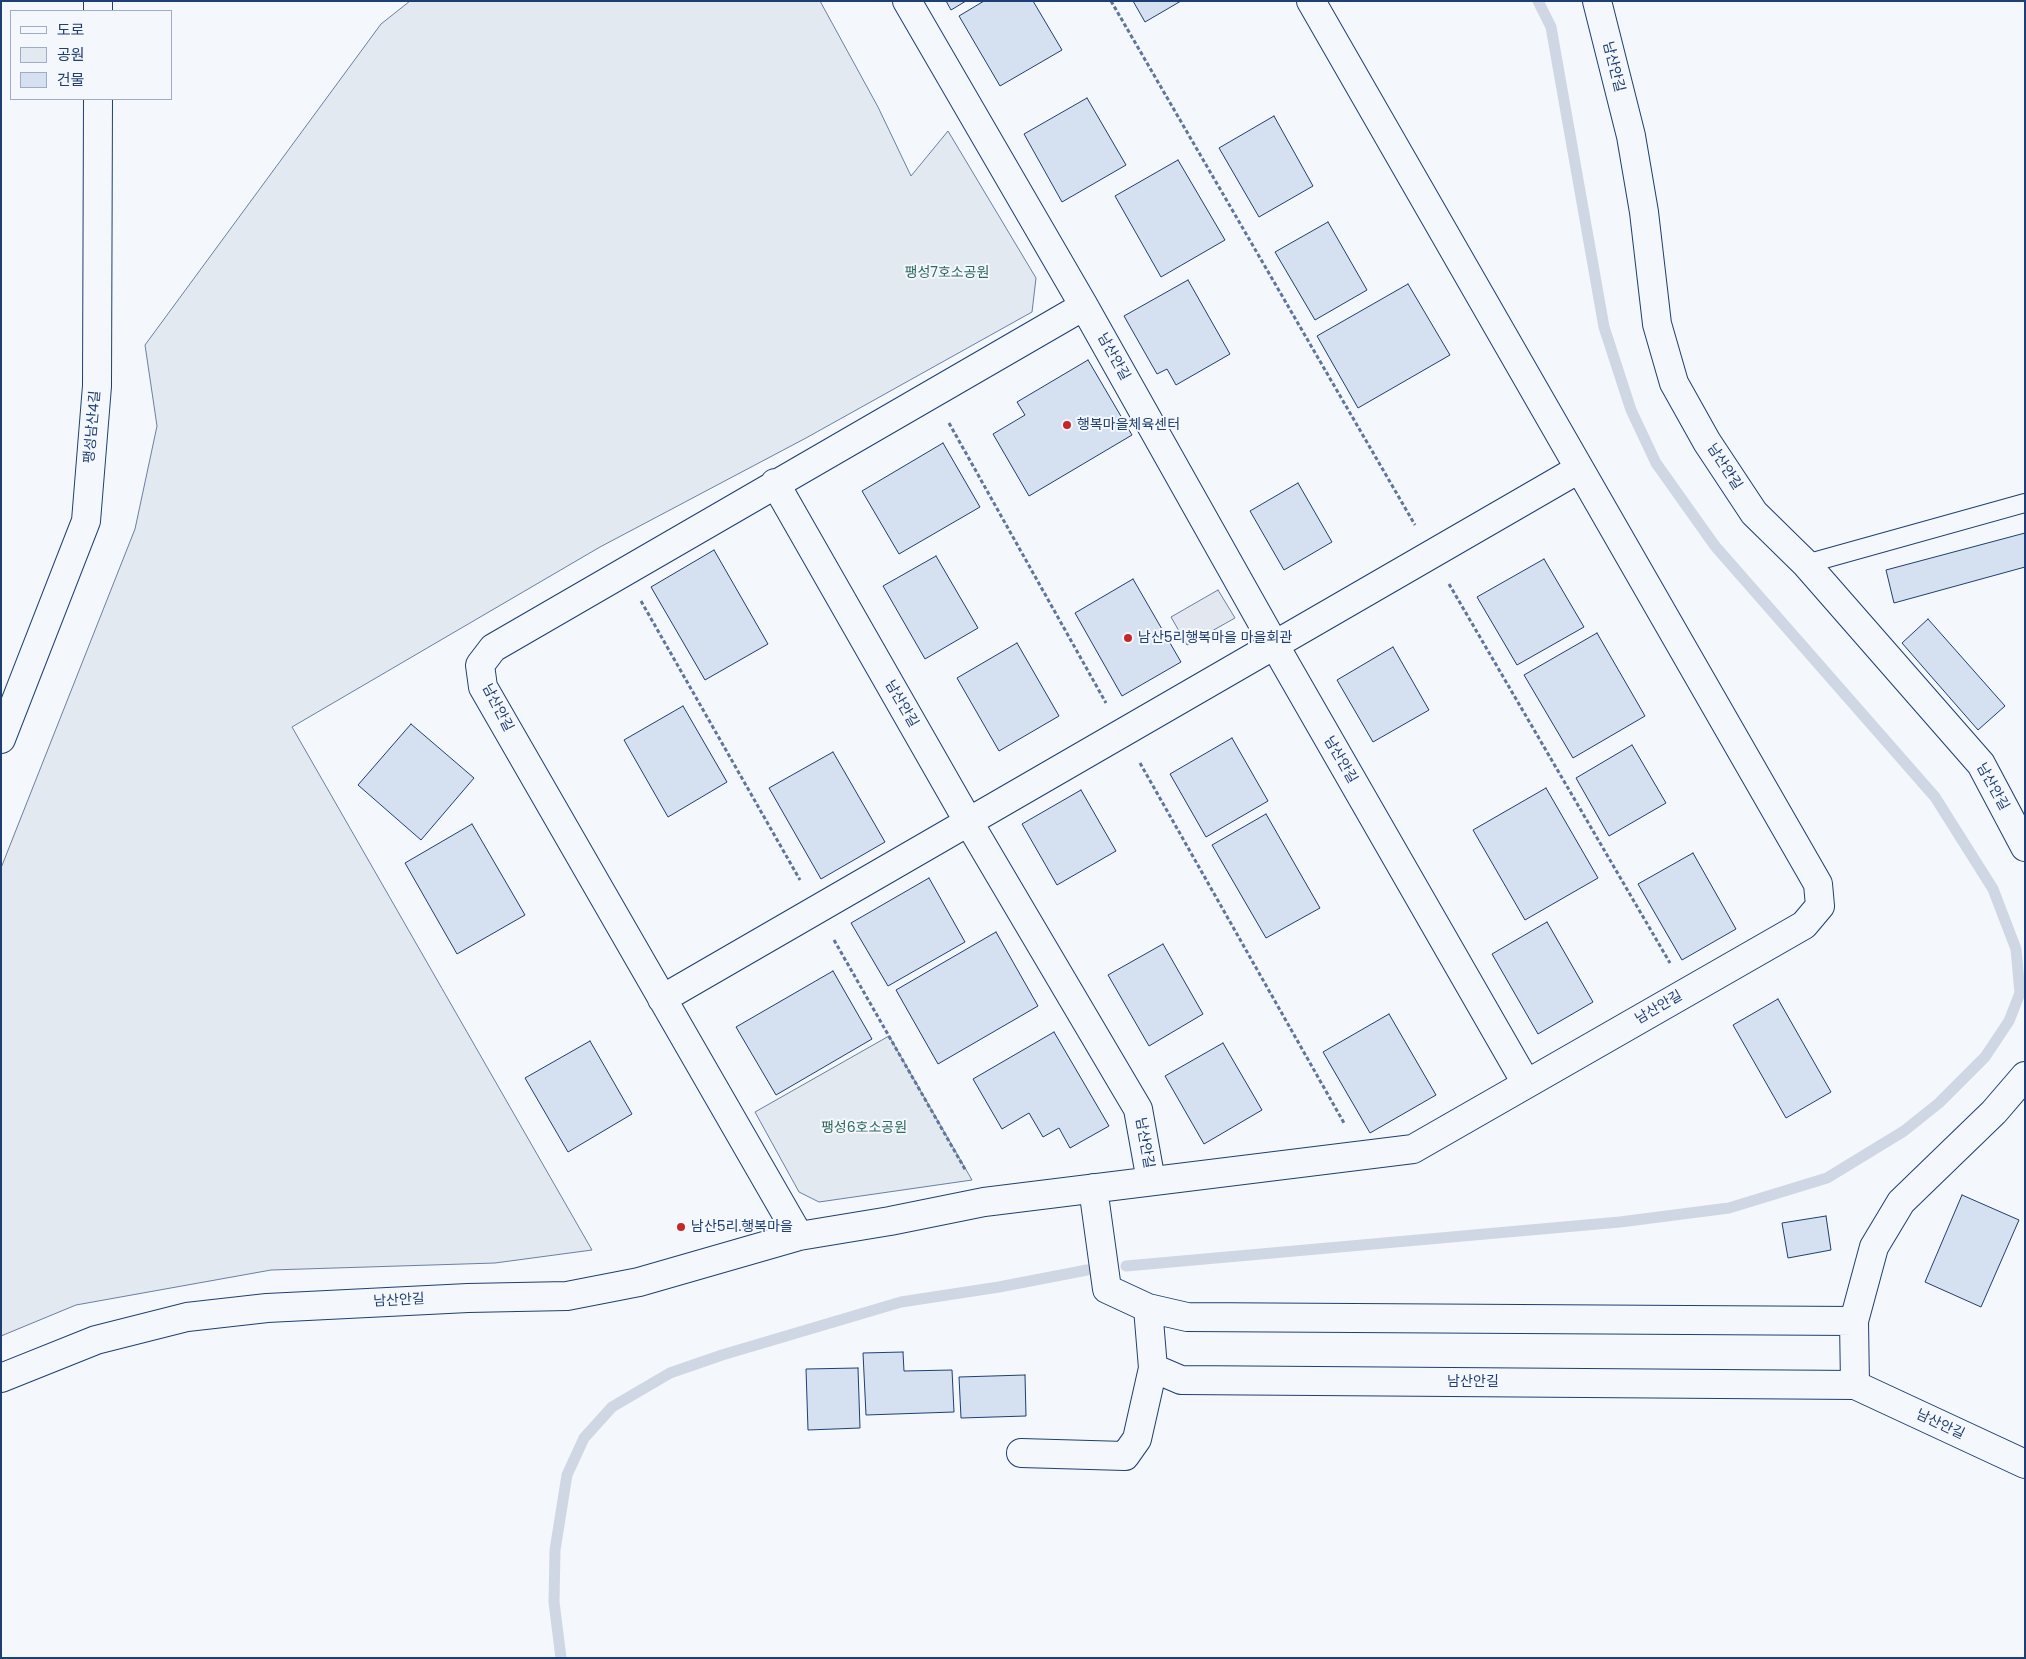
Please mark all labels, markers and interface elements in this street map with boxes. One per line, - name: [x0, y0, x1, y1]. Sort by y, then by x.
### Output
- legend: [10, 10, 172, 100]
- text: 도로: [57, 19, 85, 40]
- street label: 남산안길: [1599, 40, 1627, 94]
- text: 공원: [57, 44, 85, 65]
- text: 건물: [57, 69, 85, 90]
- park label: 팽성7호소공원: [905, 265, 989, 281]
- street label: 남산안길: [1093, 330, 1133, 384]
- street label: 팽성남산4길: [81, 390, 105, 464]
- place label: 행복마을체육센터: [1077, 417, 1180, 433]
- marker: 행복마을체육센터: [1061, 419, 1073, 431]
- street label: 남산안길: [1703, 441, 1745, 493]
- place label: 남산5리행복마을 마을회관: [1138, 630, 1292, 646]
- marker: 남산5리행복마을 마을회관: [1122, 632, 1134, 644]
- street label: 남산안길: [881, 677, 921, 731]
- street label: 남산안길: [478, 681, 516, 735]
- street label: 남산안길: [1320, 733, 1360, 787]
- street label: 남산안길: [1972, 760, 2012, 814]
- street label: 남산안길: [1632, 988, 1686, 1028]
- street label: 남산안길: [1131, 1116, 1157, 1170]
- park label: 팽성6호소공원: [821, 1120, 907, 1136]
- place label: 남산5리.행복마을: [691, 1219, 793, 1235]
- marker: 남산5리.행복마을: [675, 1221, 687, 1233]
- street label: 남산안길: [373, 1291, 425, 1311]
- street label: 남산안길: [1447, 1374, 1499, 1390]
- street label: 남산안길: [1913, 1407, 1967, 1443]

